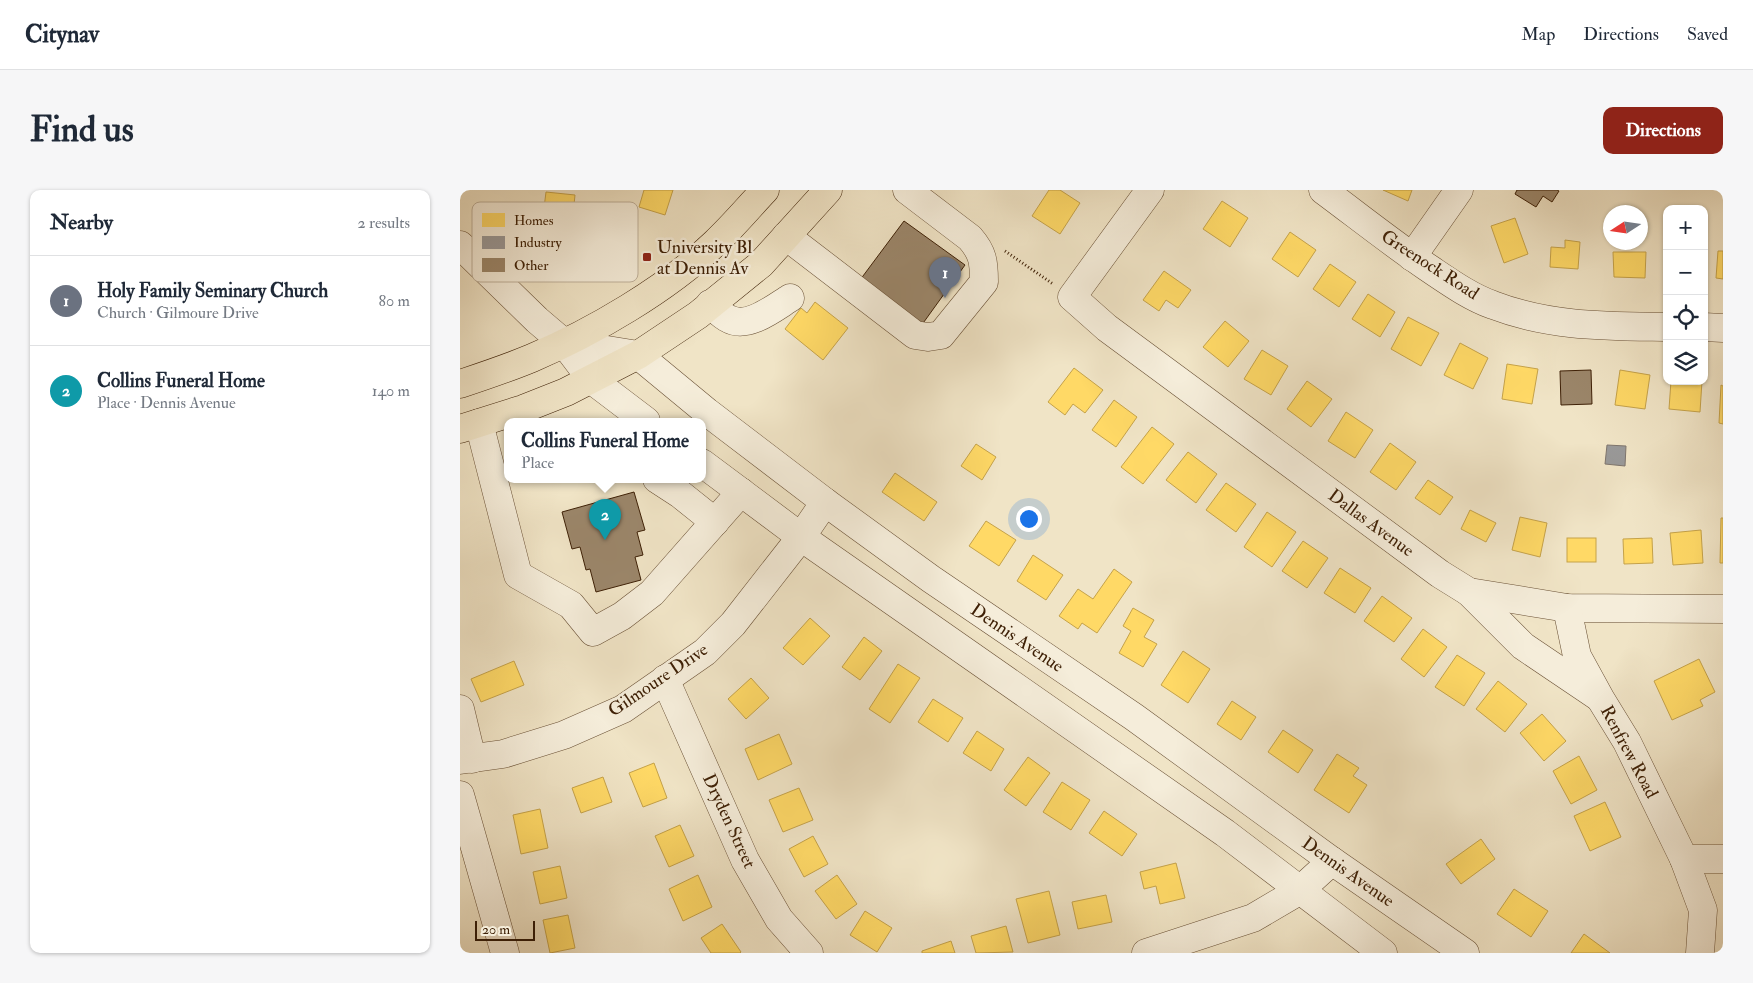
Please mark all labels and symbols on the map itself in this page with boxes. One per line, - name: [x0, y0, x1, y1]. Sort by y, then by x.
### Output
- legend: [472, 202, 638, 282]
- north arrow: [1603, 205, 1648, 250]
- text: Homes: [514, 212, 554, 229]
- street label: Greenock Road: [1377, 225, 1483, 305]
- text: Industry: [514, 234, 563, 252]
- place label: University Bl at Dennis Av: [657, 236, 753, 280]
- marker: University Bl at Dennis Av: [641, 251, 653, 263]
- text: Other: [514, 257, 549, 274]
- pin: 1: [929, 257, 961, 298]
- street label: Dallas Avenue: [1323, 484, 1419, 562]
- pin: 2: [589, 499, 621, 540]
- your location: [1016, 506, 1042, 532]
- street label: Dennis Avenue: [966, 598, 1068, 678]
- street label: Gilmoure Drive: [604, 638, 713, 722]
- street label: Renfrew Road: [1595, 702, 1663, 803]
- street label: Dryden Street: [697, 770, 761, 872]
- street label: Dennis Avenue: [1297, 832, 1399, 913]
- scale bar: [475, 918, 535, 941]

